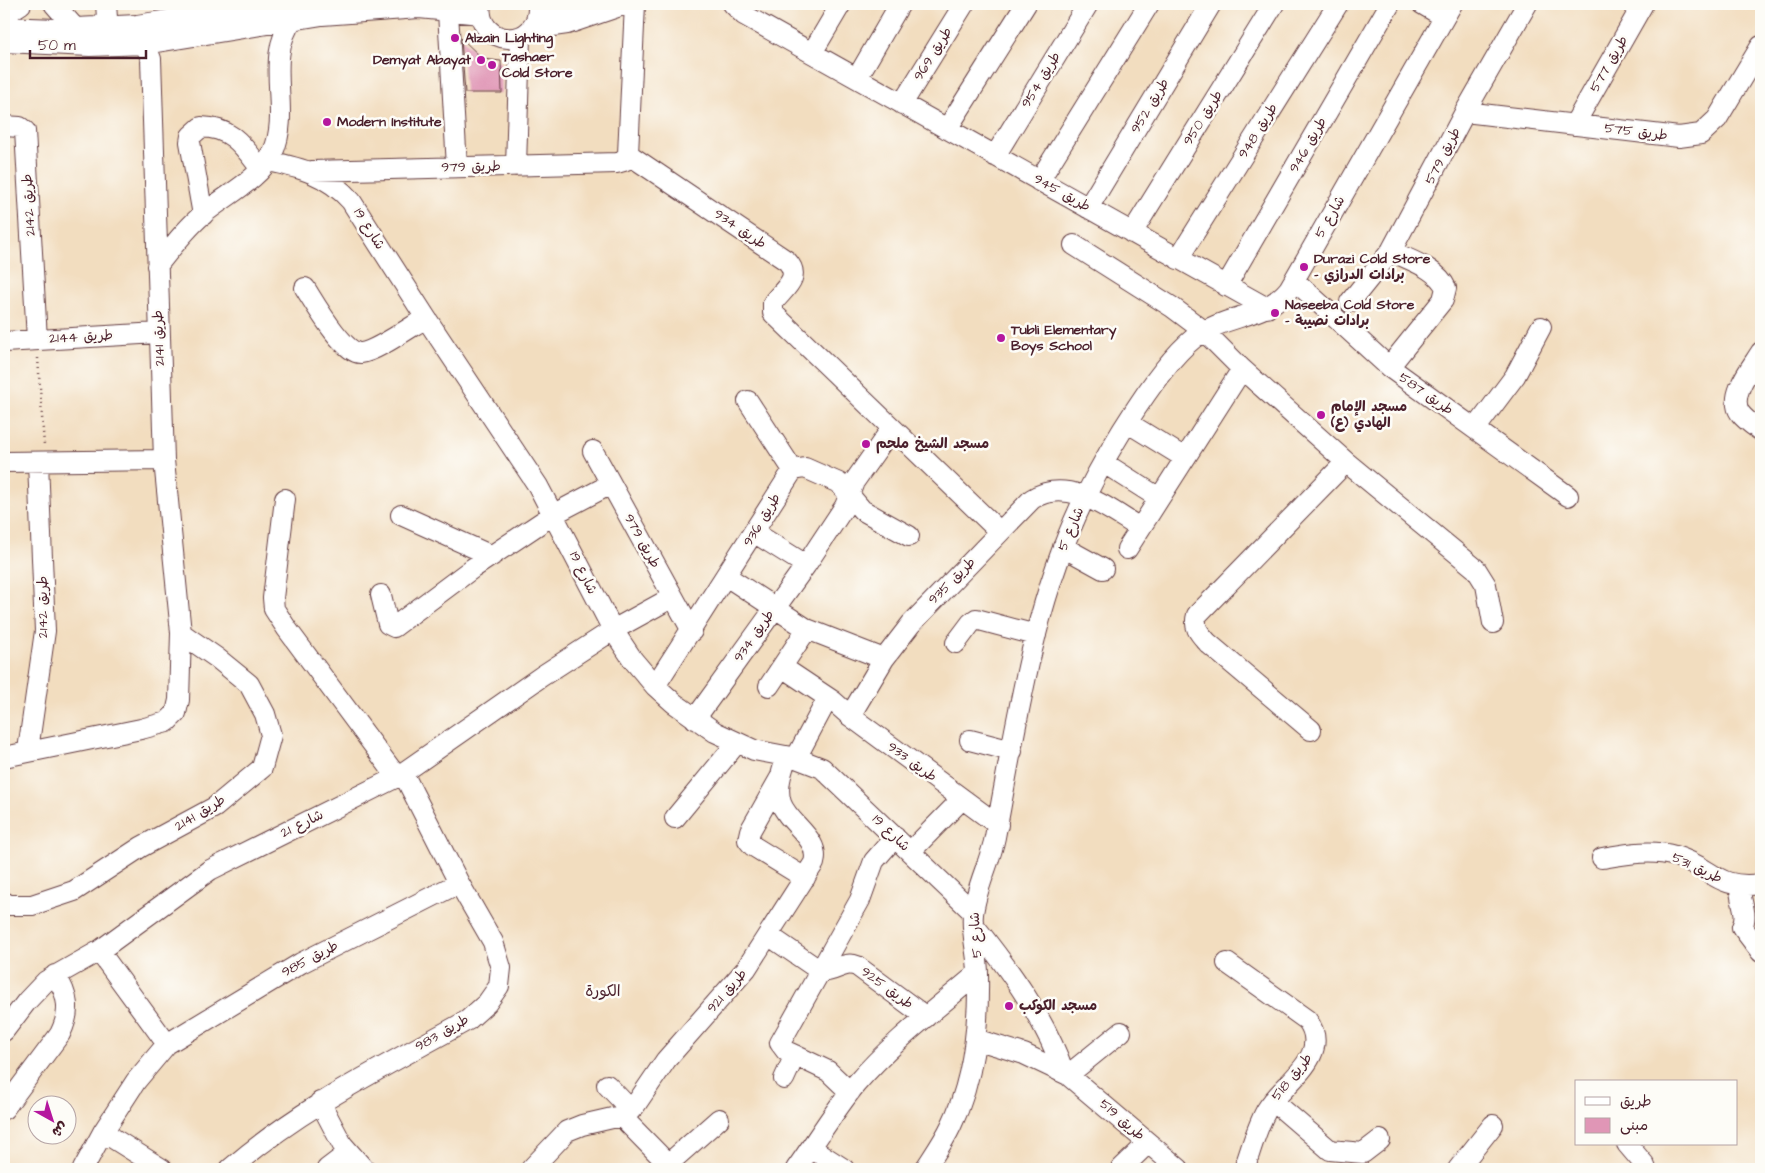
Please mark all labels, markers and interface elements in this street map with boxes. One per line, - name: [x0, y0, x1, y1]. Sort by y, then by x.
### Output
- street label: طريق 969: [909, 23, 957, 85]
- scale bar: [30, 28, 146, 60]
- place label: Alzain Lighting: [465, 28, 554, 49]
- marker: Alzain Lighting: [449, 32, 461, 44]
- street label: طريق 577: [1585, 32, 1633, 96]
- text: 50 m: [38, 35, 76, 56]
- place label: Tashaer Cold Store: [501, 47, 573, 83]
- street label: طريق 954: [1016, 48, 1066, 112]
- place label: Demyat Abayat: [373, 50, 471, 70]
- marker: Demyat Abayat: [475, 54, 487, 66]
- marker: Tashaer Cold Store: [486, 59, 498, 71]
- street label: طريق 952: [1126, 75, 1174, 137]
- street label: طريق 950: [1178, 87, 1228, 149]
- street label: طريق 948: [1233, 100, 1283, 162]
- place label: Modern Institute: [337, 112, 442, 132]
- street label: طريق 946: [1284, 113, 1332, 177]
- marker: Modern Institute: [321, 116, 333, 128]
- street label: طريق 575: [1603, 118, 1669, 146]
- street label: طريق 579: [1420, 124, 1466, 188]
- street label: طريق 979: [441, 156, 501, 178]
- street label: طريق 945: [1030, 169, 1094, 217]
- street label: طريق 2142: [17, 173, 41, 237]
- street label: شارع 5: [1310, 192, 1350, 242]
- street label: شارع 19: [348, 204, 390, 254]
- street label: طريق 934: [710, 204, 770, 254]
- place label: Durazi Cold Store - برادات الدرازي: [1314, 249, 1431, 285]
- marker: Durazi Cold Store - برادات الدرازي: [1298, 261, 1310, 273]
- place label: Naseeba Cold Store - برادات نصيبة: [1285, 295, 1415, 331]
- marker: Naseeba Cold Store - برادات نصيبة: [1269, 307, 1281, 319]
- street label: طريق 2141: [148, 310, 170, 366]
- place label: Tubli Elementary Boys School: [1010, 320, 1117, 356]
- street label: طريق 2144: [49, 325, 113, 349]
- marker: Tubli Elementary Boys School: [995, 332, 1007, 344]
- street label: طريق 587: [1395, 368, 1457, 420]
- place label: مسجد الإمام الهادي (ع): [1330, 397, 1407, 433]
- marker: مسجد الإمام الهادي (ع): [1315, 409, 1327, 421]
- place label: مسجد الشيخ ملحم: [876, 434, 989, 454]
- marker: مسجد الشيخ ملحم: [860, 438, 872, 450]
- street label: طريق 936: [738, 490, 786, 550]
- street label: شارع 5: [1053, 504, 1089, 554]
- street label: طريق 979: [619, 510, 665, 572]
- street label: شارع 19: [564, 548, 602, 598]
- street label: طريق 935: [924, 553, 980, 609]
- street label: طريق 2142: [33, 576, 53, 638]
- street label: طريق 934: [729, 606, 779, 666]
- street label: طريق 933: [883, 737, 941, 787]
- street label: طريق 2141: [171, 790, 229, 836]
- street label: شارع 21: [277, 805, 327, 843]
- street label: شارع 19: [868, 810, 914, 856]
- street label: طريق 531: [1668, 848, 1726, 888]
- street label: شارع 5: [965, 912, 987, 958]
- street label: طريق 985: [278, 936, 342, 982]
- street label: طريق 925: [856, 962, 918, 1014]
- street label: طريق 921: [702, 965, 752, 1017]
- district label: الكورة: [585, 980, 621, 1002]
- place label: مسجد الكوكب: [1019, 996, 1097, 1016]
- marker: مسجد الكوكب: [1003, 1000, 1015, 1012]
- street label: طريق 983: [411, 1010, 473, 1056]
- street label: طريق 518: [1267, 1049, 1317, 1105]
- legend: [1575, 1080, 1738, 1146]
- text: طريق: [1620, 1091, 1652, 1112]
- street label: طريق 519: [1095, 1095, 1149, 1145]
- north arrow: [28, 1096, 78, 1146]
- text: مبنى: [1620, 1115, 1648, 1136]
- text: ش: [47, 1117, 72, 1142]

